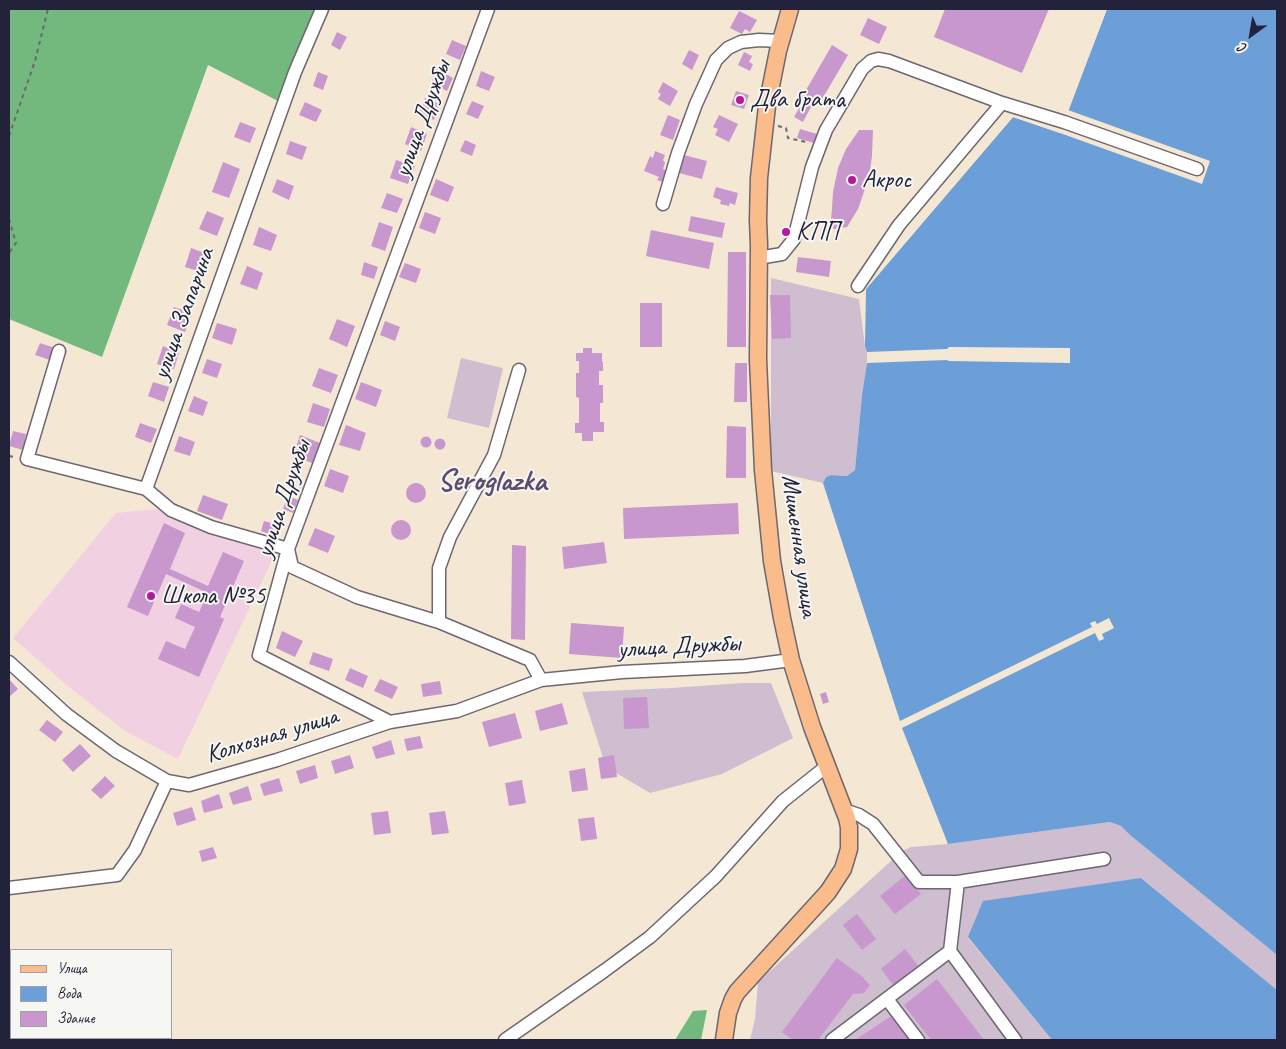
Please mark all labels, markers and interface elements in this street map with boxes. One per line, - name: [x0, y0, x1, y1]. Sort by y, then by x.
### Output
- north arrow: [1226, 10, 1276, 60]
- text: С: [1235, 39, 1250, 57]
- street label: улица Дружбы: [388, 56, 458, 182]
- place label: Два брата: [750, 85, 845, 115]
- marker: Два брата: [734, 94, 746, 106]
- place label: Акрос: [862, 165, 911, 195]
- marker: Акрос: [846, 174, 858, 186]
- place label: КПП: [796, 217, 839, 247]
- marker: КПП: [780, 226, 792, 238]
- street label: улица Запарина: [146, 244, 222, 384]
- street label: улица Дружбы: [250, 436, 318, 562]
- district label: Seroglazka: [438, 464, 546, 500]
- street label: Мишенная улица: [774, 473, 824, 619]
- place label: Школа №35: [161, 581, 265, 611]
- marker: Школа №35: [145, 590, 157, 602]
- street label: улица Дружбы: [617, 629, 741, 665]
- street label: Колхозная улица: [202, 702, 342, 770]
- legend: [10, 949, 172, 1039]
- text: Улица: [57, 959, 87, 978]
- text: Вода: [57, 984, 81, 1003]
- text: Здание: [57, 1009, 95, 1028]

